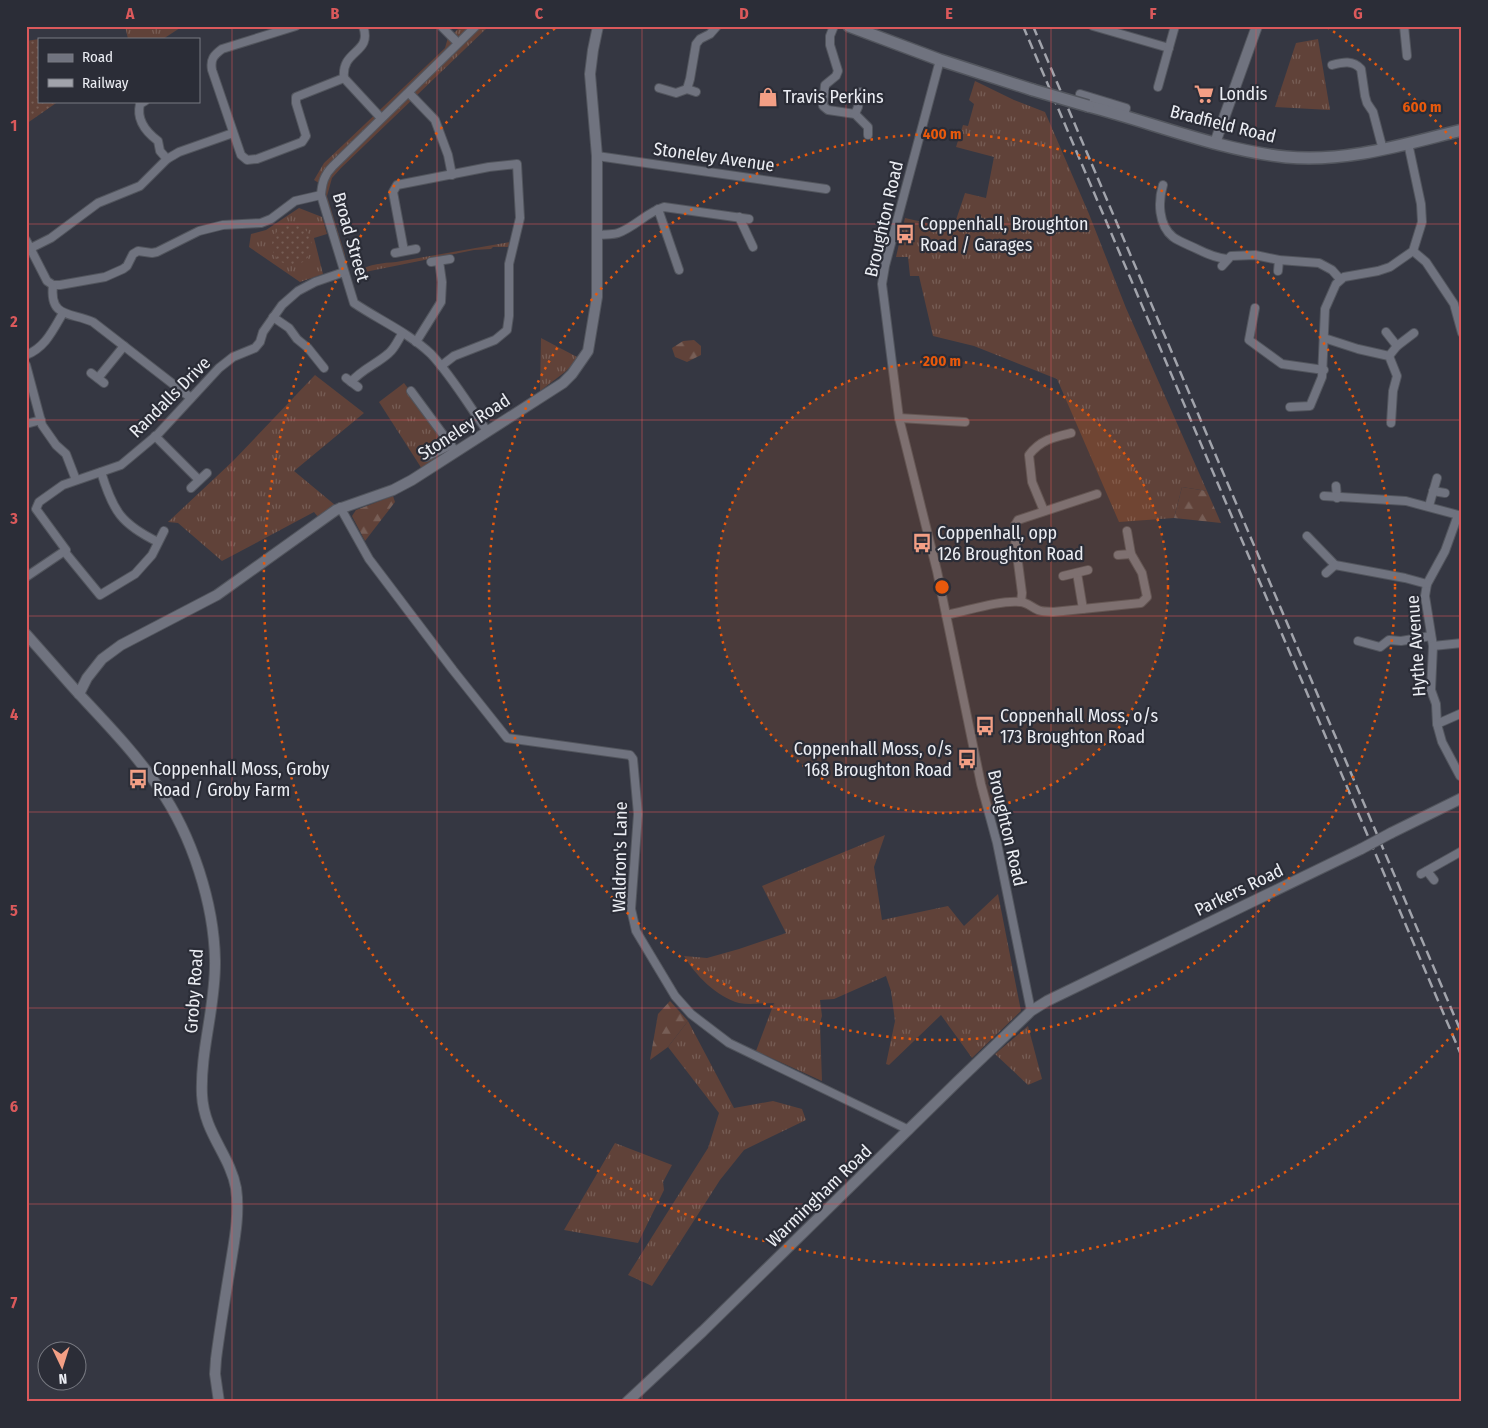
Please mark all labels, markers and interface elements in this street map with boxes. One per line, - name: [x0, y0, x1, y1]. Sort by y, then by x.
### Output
- text: A: [125, 4, 135, 23]
- text: B: [331, 4, 340, 23]
- text: C: [535, 4, 544, 23]
- text: D: [739, 4, 749, 23]
- text: E: [945, 4, 953, 23]
- text: F: [1149, 4, 1157, 23]
- text: G: [1353, 4, 1363, 23]
- legend: [38, 38, 200, 102]
- text: Road: [82, 48, 113, 66]
- text: Railway: [82, 74, 129, 92]
- supermarket icon: Londis: [1193, 83, 1215, 105]
- place label: Londis: [1219, 83, 1268, 105]
- shop icon: Travis Perkins: [757, 86, 779, 108]
- place label: Travis Perkins: [783, 86, 884, 108]
- text: 600 m: [1403, 98, 1441, 116]
- street label: Bradfield Road: [1168, 100, 1278, 148]
- text: 1: [11, 116, 17, 135]
- text: 400 m: [923, 125, 961, 143]
- street label: Stoneley Avenue: [652, 138, 776, 176]
- street label: Broughton Road: [860, 159, 908, 279]
- street label: Broad Street: [328, 190, 374, 284]
- place label: Coppenhall, Broughton Road / Garages: [920, 213, 1089, 256]
- bus stop icon: Coppenhall, Broughton Road / Garages: [894, 223, 916, 245]
- text: 2: [9, 312, 18, 331]
- street label: Randalls Drive: [125, 352, 215, 442]
- text: 200 m: [922, 352, 961, 370]
- street label: Stoneley Road: [414, 389, 514, 465]
- text: 3: [9, 509, 18, 528]
- place label: Coppenhall, opp 126 Broughton Road: [937, 522, 1084, 565]
- bus stop icon: Coppenhall, opp 126 Broughton Road: [911, 532, 933, 554]
- centre of rings: [933, 578, 951, 596]
- street label: Hythe Avenue: [1401, 594, 1431, 697]
- text: 4: [10, 705, 18, 724]
- place label: Coppenhall Moss, o/s 173 Broughton Road: [1000, 705, 1158, 748]
- bus stop icon: Coppenhall Moss, o/s 173 Broughton Road: [974, 715, 996, 737]
- place label: Coppenhall Moss, o/s 168 Broughton Road: [794, 738, 952, 781]
- bus stop icon: Coppenhall Moss, o/s 168 Broughton Road: [956, 748, 978, 770]
- place label: Coppenhall Moss, Groby Road / Groby Farm: [153, 758, 329, 801]
- bus stop icon: Coppenhall Moss, Groby Road / Groby Farm: [127, 768, 149, 790]
- street label: Broughton Road: [983, 768, 1031, 888]
- street label: Waldron's Lane: [608, 801, 632, 913]
- street label: Parkers Road: [1191, 859, 1287, 921]
- text: 5: [10, 901, 18, 920]
- street label: Groby Road: [180, 948, 208, 1034]
- text: 6: [10, 1097, 18, 1116]
- street label: Warmingham Road: [762, 1140, 876, 1252]
- text: 7: [11, 1293, 18, 1312]
- north arrow: [38, 1340, 88, 1390]
- text: N: [58, 1370, 68, 1387]

